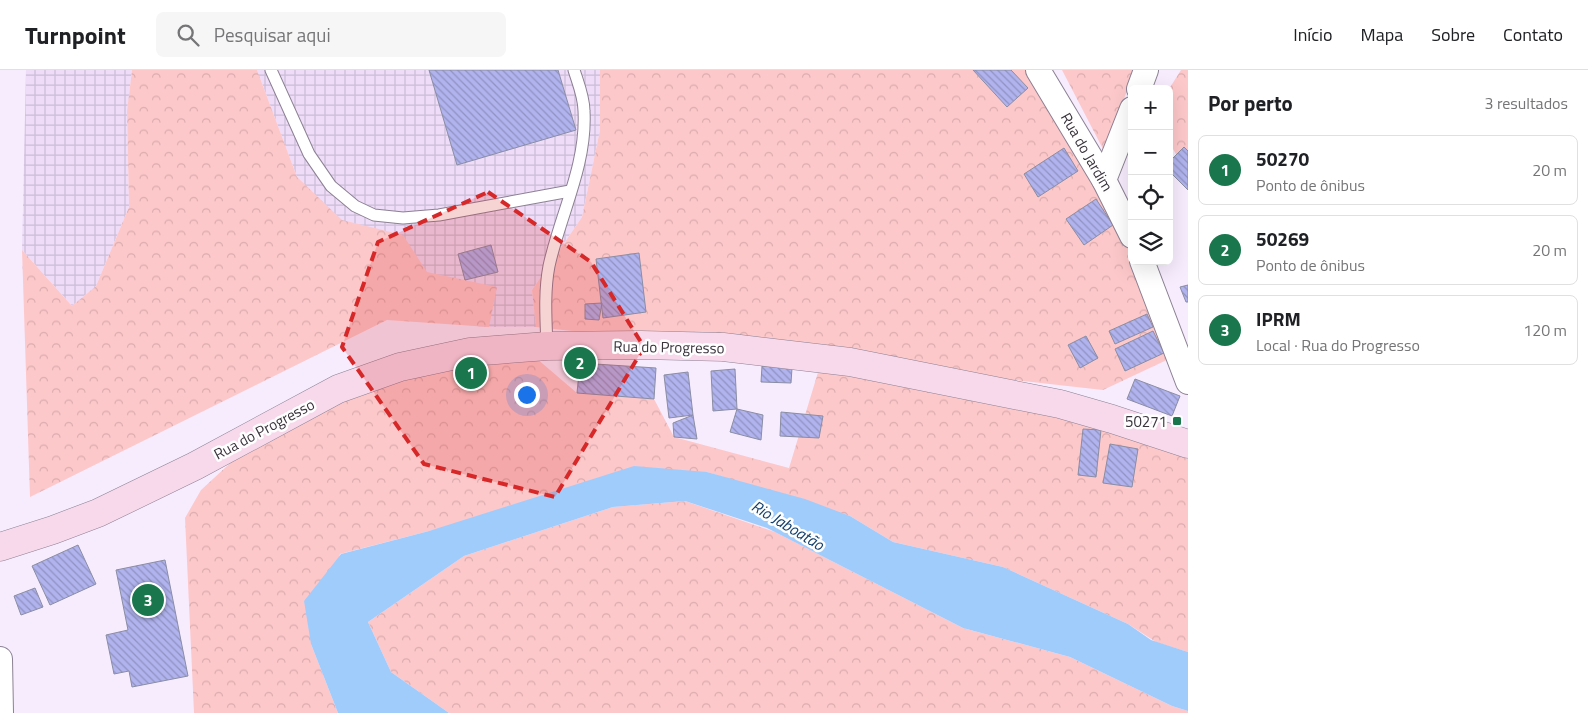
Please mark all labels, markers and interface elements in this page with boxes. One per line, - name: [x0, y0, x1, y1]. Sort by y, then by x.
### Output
- search box: [156, 12, 506, 57]
- text: Turnpoint: [25, 17, 126, 53]
- text: Pesquisar aqui: [214, 20, 331, 49]
- icon: search: [174, 21, 202, 49]
- text: Início: [1293, 21, 1333, 48]
- text: Mapa: [1361, 21, 1403, 48]
- text: Sobre: [1431, 21, 1475, 48]
- text: Contato: [1503, 21, 1563, 48]
- map controls: [1128, 85, 1173, 265]
- button: +: [1128, 85, 1173, 130]
- text: Por perto: [1208, 87, 1293, 119]
- text: 3 resultados: [1484, 91, 1568, 115]
- street label: Rua do Jardim: [1055, 108, 1119, 196]
- button: −: [1128, 130, 1173, 175]
- text: 50270: [1256, 144, 1309, 173]
- text: 1: [1221, 158, 1229, 182]
- text: 20 m: [1532, 158, 1567, 182]
- text: Ponto de ônibus: [1256, 173, 1365, 197]
- button: locate: [1128, 175, 1173, 220]
- button: layers: [1128, 220, 1173, 265]
- text: 50269: [1256, 224, 1309, 253]
- text: 2: [1221, 238, 1229, 262]
- text: 20 m: [1532, 238, 1567, 262]
- text: Ponto de ônibus: [1256, 253, 1365, 277]
- text: IPRM: [1256, 304, 1301, 333]
- text: 3: [1221, 318, 1229, 342]
- text: 120 m: [1523, 318, 1567, 342]
- text: Local · Rua do Progresso: [1256, 333, 1420, 357]
- street label: Rua do Progresso: [613, 335, 725, 359]
- pin: 2: [564, 344, 596, 382]
- pin: 1: [455, 354, 487, 392]
- your location: [514, 382, 540, 408]
- street label: Rua do Progresso: [210, 393, 319, 465]
- place label: 50271: [1125, 410, 1167, 433]
- marker: 50271: [1171, 415, 1183, 427]
- water label: Rio Jaboatão: [747, 494, 830, 557]
- pin: 3: [132, 581, 164, 619]

